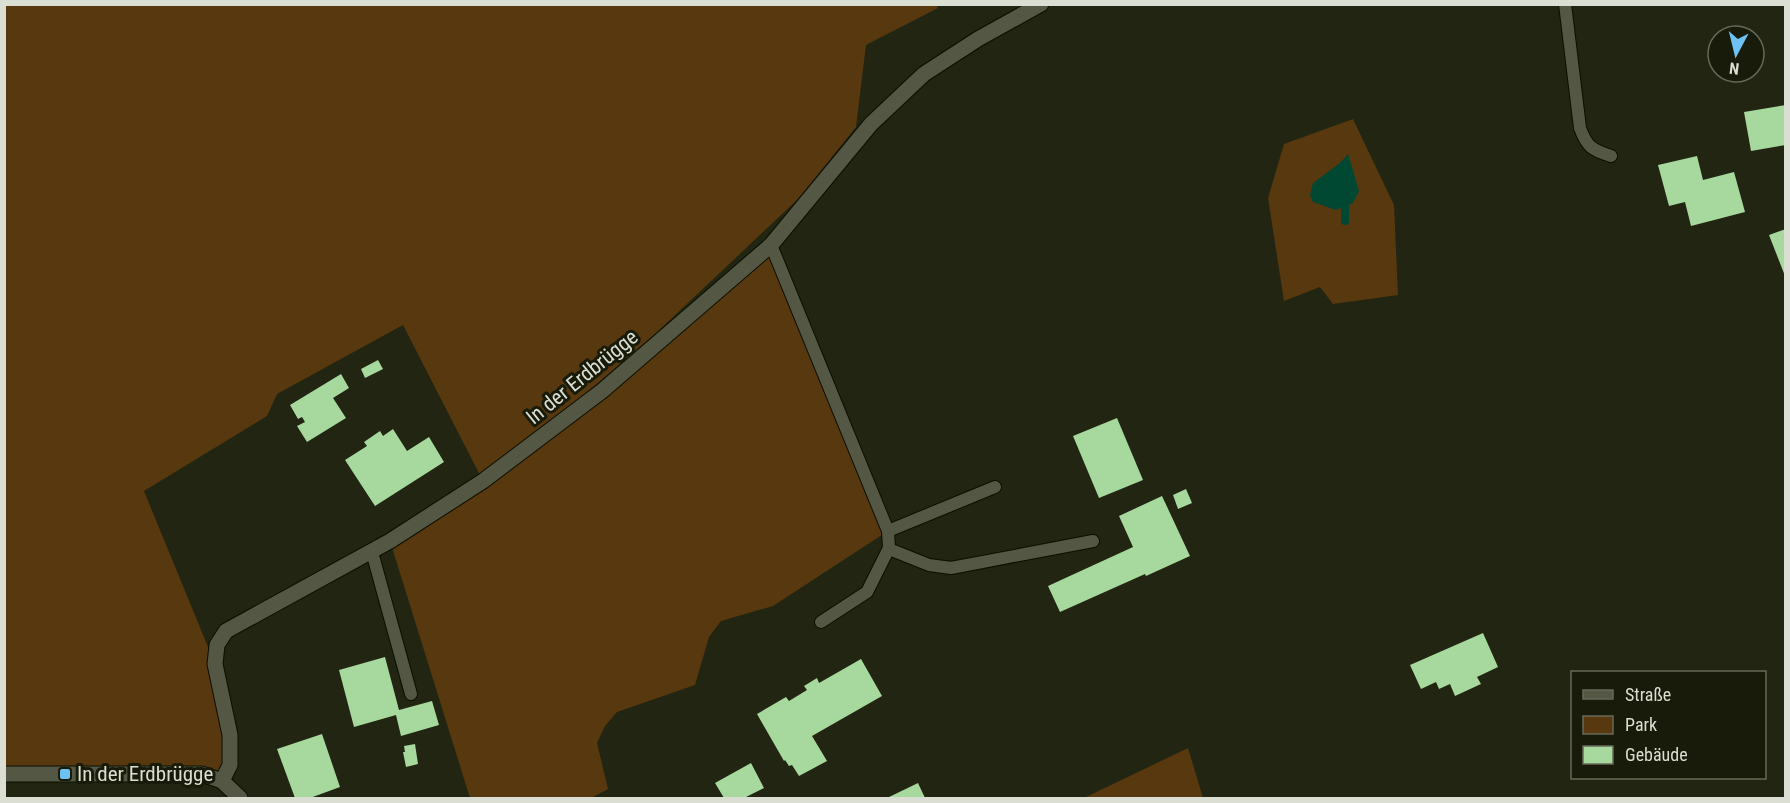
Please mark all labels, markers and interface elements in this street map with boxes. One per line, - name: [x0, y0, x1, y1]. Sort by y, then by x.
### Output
- north arrow: [1706, 24, 1766, 84]
- text: N: [1728, 58, 1740, 78]
- street label: In der Erdbrügge: [522, 325, 643, 429]
- legend: [1571, 671, 1766, 779]
- text: Straße: [1625, 684, 1671, 705]
- text: Park: [1625, 714, 1657, 735]
- text: Gebäude: [1625, 744, 1688, 765]
- place label: In der Erdbrügge: [77, 762, 213, 786]
- marker: In der Erdbrügge: [58, 767, 72, 781]

